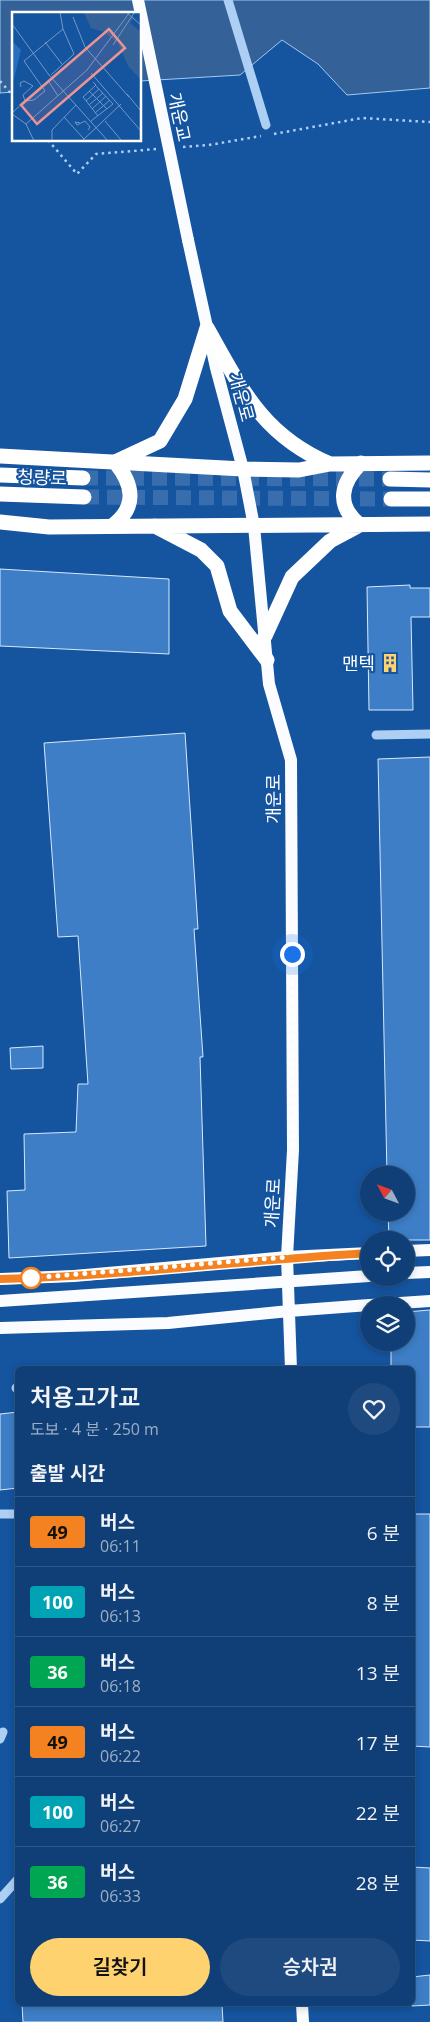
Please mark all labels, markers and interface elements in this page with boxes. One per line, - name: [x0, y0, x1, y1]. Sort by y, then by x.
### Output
- inset map: [12, 12, 141, 141]
- street label: 개운교: [163, 90, 197, 144]
- street label: 개운로: [224, 370, 260, 424]
- street label: 청량로: [17, 464, 67, 490]
- place label: 맨텍: [342, 651, 375, 675]
- building icon: 맨텍: [379, 652, 401, 674]
- street label: 개운로: [261, 774, 285, 824]
- your location: [280, 942, 305, 967]
- north arrow: [360, 1166, 415, 1221]
- map controls: [360, 1166, 415, 1351]
- street label: 개운로: [259, 1178, 285, 1228]
- button: locate: [360, 1231, 415, 1286]
- unlabelled marker: [20, 1267, 42, 1289]
- button: layers: [360, 1296, 415, 1351]
- text: 처용고가교: [30, 1380, 140, 1413]
- button: heart: [348, 1383, 400, 1435]
- text: 도보 · 4 분 · 250 m: [30, 1418, 159, 1440]
- text: 출발 시간: [30, 1460, 105, 1486]
- text: 버스: [100, 1509, 135, 1535]
- text: 49: [47, 1520, 68, 1544]
- text: 6 분: [367, 1520, 400, 1546]
- text: 06:11: [100, 1535, 141, 1557]
- text: 버스: [100, 1579, 135, 1605]
- text: 100: [42, 1590, 73, 1614]
- text: 8 분: [367, 1590, 400, 1616]
- text: 06:13: [100, 1605, 141, 1627]
- text: 버스: [100, 1649, 135, 1675]
- text: 36: [47, 1660, 68, 1684]
- text: 13 분: [356, 1660, 400, 1686]
- text: 06:18: [100, 1675, 141, 1697]
- text: 버스: [100, 1719, 135, 1745]
- text: 49: [47, 1730, 68, 1754]
- text: 17 분: [356, 1730, 400, 1756]
- text: 06:22: [100, 1745, 141, 1767]
- text: 버스: [100, 1789, 135, 1815]
- text: 100: [42, 1800, 73, 1824]
- text: 22 분: [356, 1800, 400, 1826]
- text: 06:27: [100, 1815, 141, 1837]
- text: 버스: [100, 1859, 135, 1885]
- text: 36: [47, 1870, 68, 1894]
- text: 28 분: [356, 1870, 400, 1896]
- text: 06:33: [100, 1885, 141, 1907]
- button: 길찾기: [30, 1938, 210, 1996]
- button: 승차권: [220, 1938, 400, 1996]

